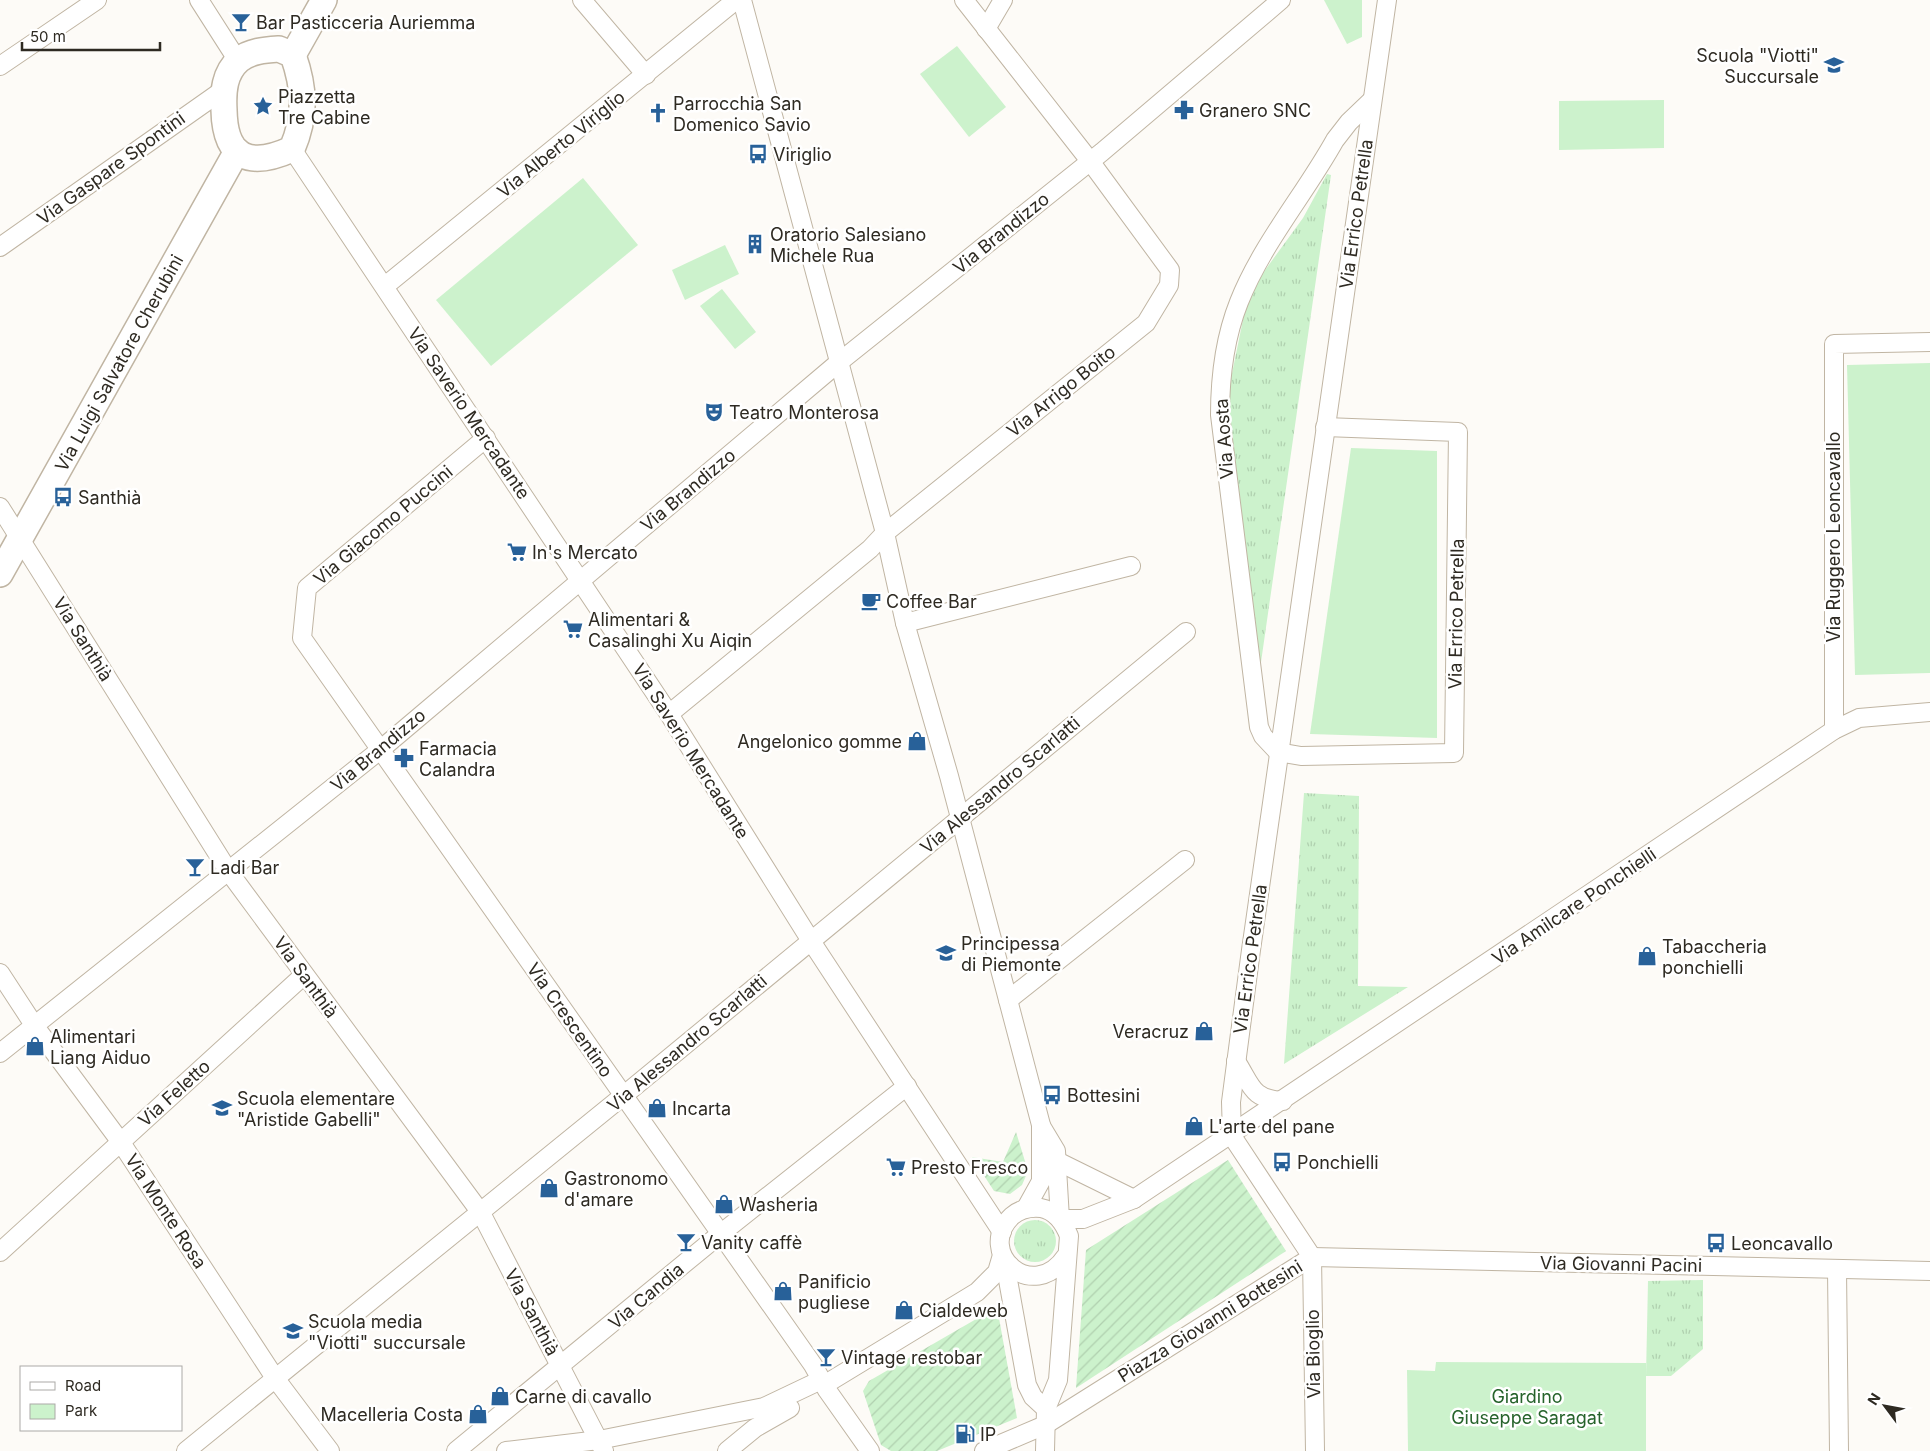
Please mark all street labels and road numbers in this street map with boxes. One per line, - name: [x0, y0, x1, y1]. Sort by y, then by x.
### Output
- street label: Via Alberto Viriglio: [493, 86, 629, 202]
- street label: Via Gaspare Spontini: [33, 107, 189, 229]
- street label: Via Errico Petrella: [1335, 138, 1377, 290]
- street label: Via Brandizzo: [949, 188, 1053, 278]
- street label: Via Luigi Salvatore Cherubini: [51, 251, 187, 475]
- street label: Via Saverio Mercadante: [404, 323, 534, 503]
- street label: Via Arrigo Boito: [1003, 341, 1119, 441]
- street label: Via Aosta: [1211, 398, 1237, 480]
- street label: Via Ruggero Leoncavallo: [1823, 431, 1844, 643]
- street label: Via Brandizzo: [636, 444, 740, 536]
- street label: Via Giacomo Puccini: [309, 461, 457, 589]
- street label: Via Errico Petrella: [1444, 538, 1468, 690]
- street label: Via Santhià: [49, 593, 117, 685]
- street label: Via Saverio Mercadante: [628, 660, 754, 842]
- street label: Via Brandizzo: [326, 704, 430, 796]
- street label: Via Alessandro Scarlatti: [916, 712, 1084, 858]
- street label: Via Amilcare Ponchielli: [1488, 843, 1660, 969]
- street label: Via Errico Petrella: [1229, 883, 1271, 1035]
- street label: Via Santhià: [270, 932, 342, 1022]
- street label: Via Crescentino: [523, 959, 617, 1081]
- street label: Via Alessandro Scarlatti: [603, 970, 771, 1116]
- street label: Via Feletto: [134, 1055, 214, 1131]
- street label: Via Monte Rosa: [121, 1150, 211, 1272]
- street label: Via Giovanni Pacini: [1540, 1252, 1702, 1276]
- street label: Piazza Giovanni Bottesini: [1114, 1256, 1306, 1386]
- street label: Via Candia: [604, 1259, 688, 1333]
- street label: Via Santhià: [500, 1265, 564, 1359]
- street label: Via Bioglio: [1302, 1309, 1324, 1399]

